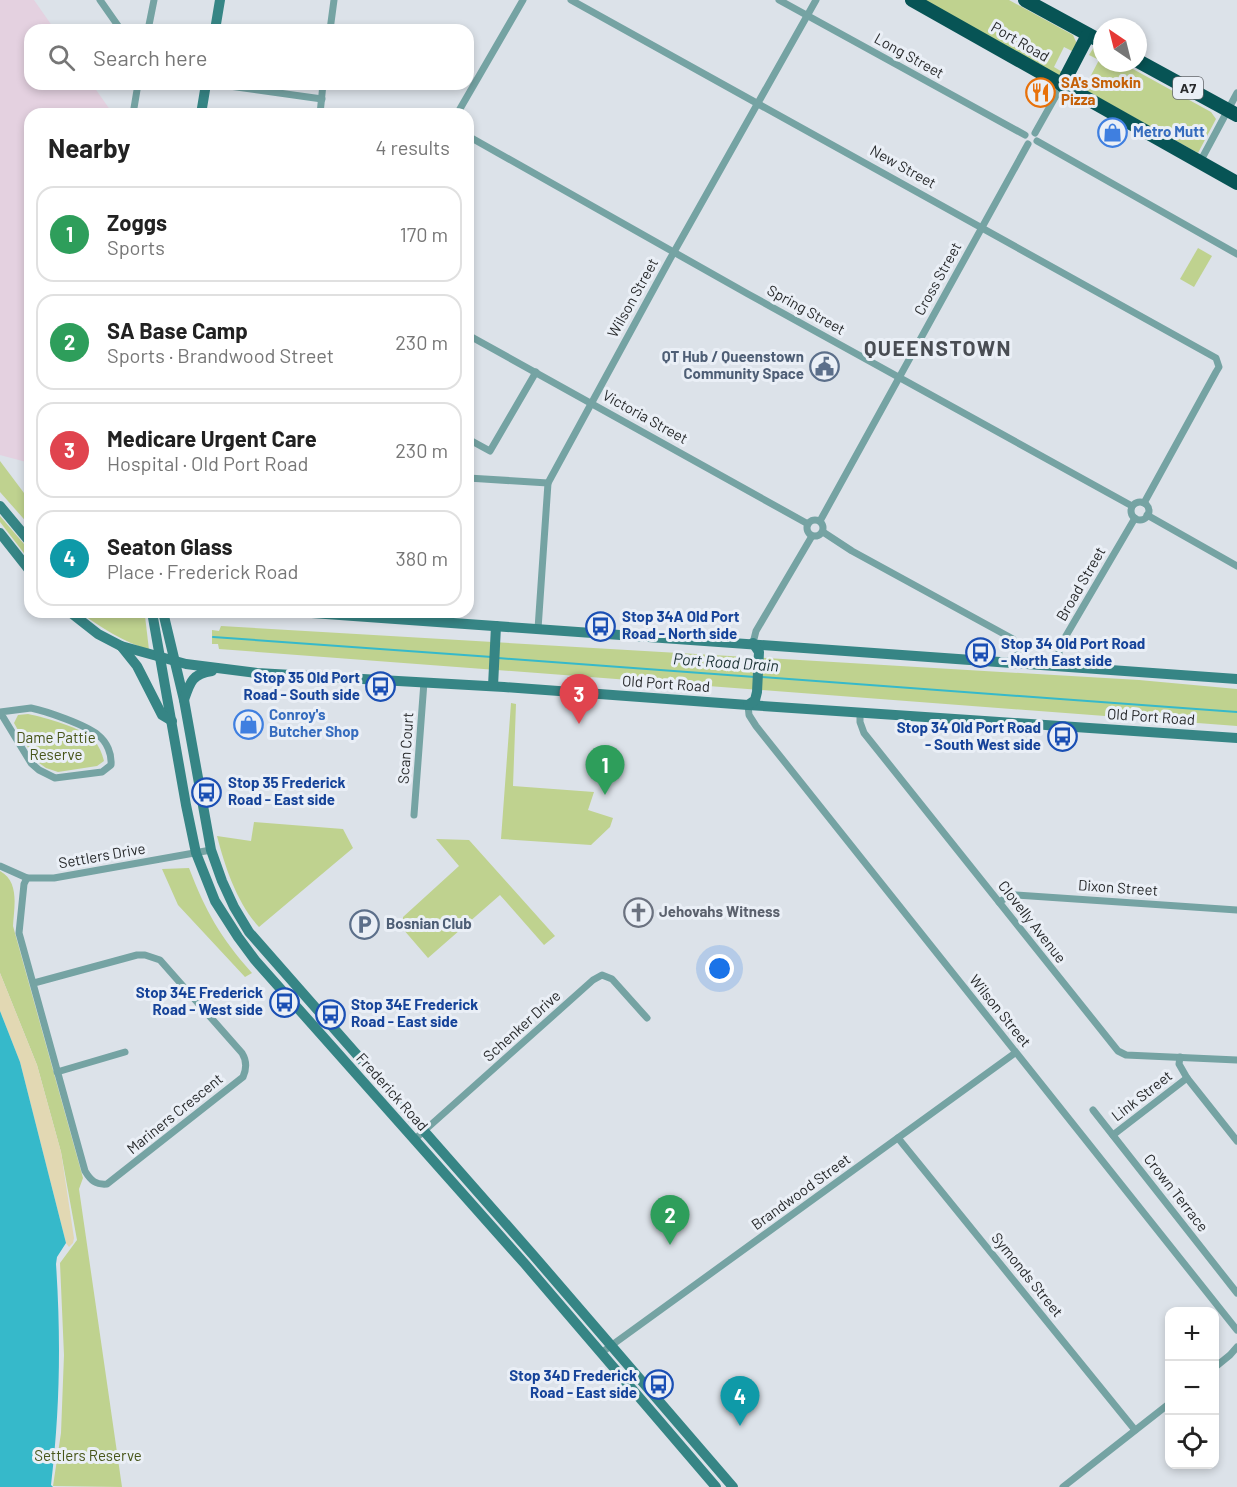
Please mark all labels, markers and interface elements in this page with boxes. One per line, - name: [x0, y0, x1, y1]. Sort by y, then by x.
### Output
- street label: Port Road: [988, 17, 1053, 65]
- north arrow: [1093, 18, 1147, 72]
- search box: [24, 24, 474, 90]
- street label: Long Street: [872, 29, 947, 82]
- icon: search: [45, 41, 78, 74]
- text: Search here: [93, 44, 207, 70]
- place label: SA's Smokin Pizza: [1061, 73, 1141, 108]
- restaurant icon: SA's Smokin Pizza: [1024, 76, 1056, 108]
- road number: A7: [1173, 77, 1203, 99]
- shop icon: Metro Mutt: [1096, 116, 1128, 148]
- place label: Metro Mutt: [1133, 122, 1205, 140]
- text: Nearby: [48, 132, 130, 163]
- text: 4 results: [375, 135, 450, 159]
- street label: New Street: [867, 141, 940, 192]
- text: Zoggs: [107, 209, 167, 235]
- text: 1: [66, 222, 73, 246]
- text: 170 m: [400, 222, 448, 246]
- text: Sports: [107, 235, 165, 259]
- street label: Cross Street: [910, 239, 965, 318]
- street label: Wilson Street: [603, 255, 661, 340]
- street label: Spring Street: [764, 280, 849, 338]
- text: SA Base Camp: [107, 317, 248, 343]
- text: 2: [64, 330, 75, 354]
- text: 230 m: [395, 330, 448, 354]
- district label: QUEENSTOWN: [864, 335, 1012, 360]
- text: Sports · Brandwood Street: [107, 343, 334, 367]
- place label: QT Hub / Queenstown Community Space: [662, 347, 804, 382]
- public building icon: QT Hub / Queenstown Community Space: [809, 350, 841, 382]
- street label: Victoria Street: [600, 385, 691, 447]
- text: Medicare Urgent Care: [107, 425, 317, 451]
- text: 3: [64, 438, 75, 462]
- text: 230 m: [395, 438, 448, 462]
- text: Hospital · Old Port Road: [107, 451, 308, 475]
- text: Seaton Glass: [107, 533, 233, 559]
- street label: Broad Street: [1052, 543, 1109, 624]
- text: 4: [63, 546, 76, 570]
- text: 380 m: [395, 546, 448, 570]
- text: Place · Frederick Road: [107, 559, 298, 583]
- place label: Stop 34A Old Port Road - North side: [622, 607, 740, 642]
- bus stop icon: Stop 34A Old Port Road - North side: [585, 610, 617, 642]
- place label: Stop 34 Old Port Road - North East side: [1001, 634, 1145, 669]
- bus stop icon: Stop 34 Old Port Road - North East side: [964, 637, 996, 669]
- water label: Port Road Drain: [673, 648, 779, 675]
- place label: Stop 35 Old Port Road - South side: [244, 668, 360, 703]
- bus stop icon: Stop 35 Old Port Road - South side: [365, 671, 397, 703]
- street label: Old Port Road: [622, 671, 711, 695]
- pin: 3: [560, 674, 598, 724]
- street label: Old Port Road: [1107, 704, 1196, 728]
- place label: Conroy's Butcher Shop: [269, 705, 359, 740]
- shop icon: Conroy's Butcher Shop: [232, 708, 264, 740]
- street label: Scan Court: [394, 712, 416, 784]
- place label: Stop 34 Old Port Road - South West side: [897, 718, 1041, 753]
- bus stop icon: Stop 34 Old Port Road - South West side: [1046, 721, 1078, 753]
- park label: Dame Pattie Reserve: [16, 728, 96, 763]
- pin: 1: [586, 746, 624, 795]
- place label: Stop 35 Frederick Road - East side: [228, 773, 346, 808]
- bus stop icon: Stop 35 Frederick Road - East side: [191, 776, 223, 808]
- street label: Settlers Drive: [57, 839, 147, 872]
- street label: Dixon Street: [1077, 875, 1159, 899]
- street label: Clovelly Avenue: [995, 877, 1071, 966]
- church icon: Jehovahs Witness: [622, 896, 654, 928]
- place label: Jehovahs Witness: [659, 902, 780, 920]
- parking icon: Bosnian Club: [349, 908, 381, 940]
- place label: Bosnian Club: [386, 914, 472, 932]
- your location: [705, 954, 734, 983]
- street label: Wilson Street: [966, 971, 1035, 1050]
- place label: Stop 34E Frederick Road - West side: [136, 983, 263, 1018]
- bus stop icon: Stop 34E Frederick Road - West side: [268, 986, 300, 1018]
- street label: Schenker Drive: [479, 986, 564, 1065]
- place label: Stop 34E Frederick Road - East side: [351, 995, 478, 1030]
- bus stop icon: Stop 34E Frederick Road - East side: [314, 998, 346, 1030]
- street label: Frederick Road: [353, 1049, 432, 1134]
- street label: Link Street: [1108, 1066, 1175, 1124]
- street label: Mariners Crescent: [123, 1069, 226, 1157]
- street label: Brandwood Street: [747, 1149, 853, 1233]
- street label: Crown Terrace: [1141, 1150, 1213, 1235]
- pin: 2: [650, 1196, 690, 1245]
- street label: Symonds Street: [988, 1228, 1067, 1320]
- map controls: [1165, 1307, 1219, 1469]
- button: +: [1165, 1307, 1219, 1361]
- button: −: [1165, 1361, 1219, 1415]
- place label: Stop 34D Frederick Road - East side: [509, 1366, 637, 1401]
- bus stop icon: Stop 34D Frederick Road - East side: [642, 1369, 674, 1401]
- pin: 4: [720, 1376, 760, 1426]
- button: locate: [1165, 1415, 1219, 1469]
- park label: Settlers Reserve: [34, 1446, 142, 1464]

